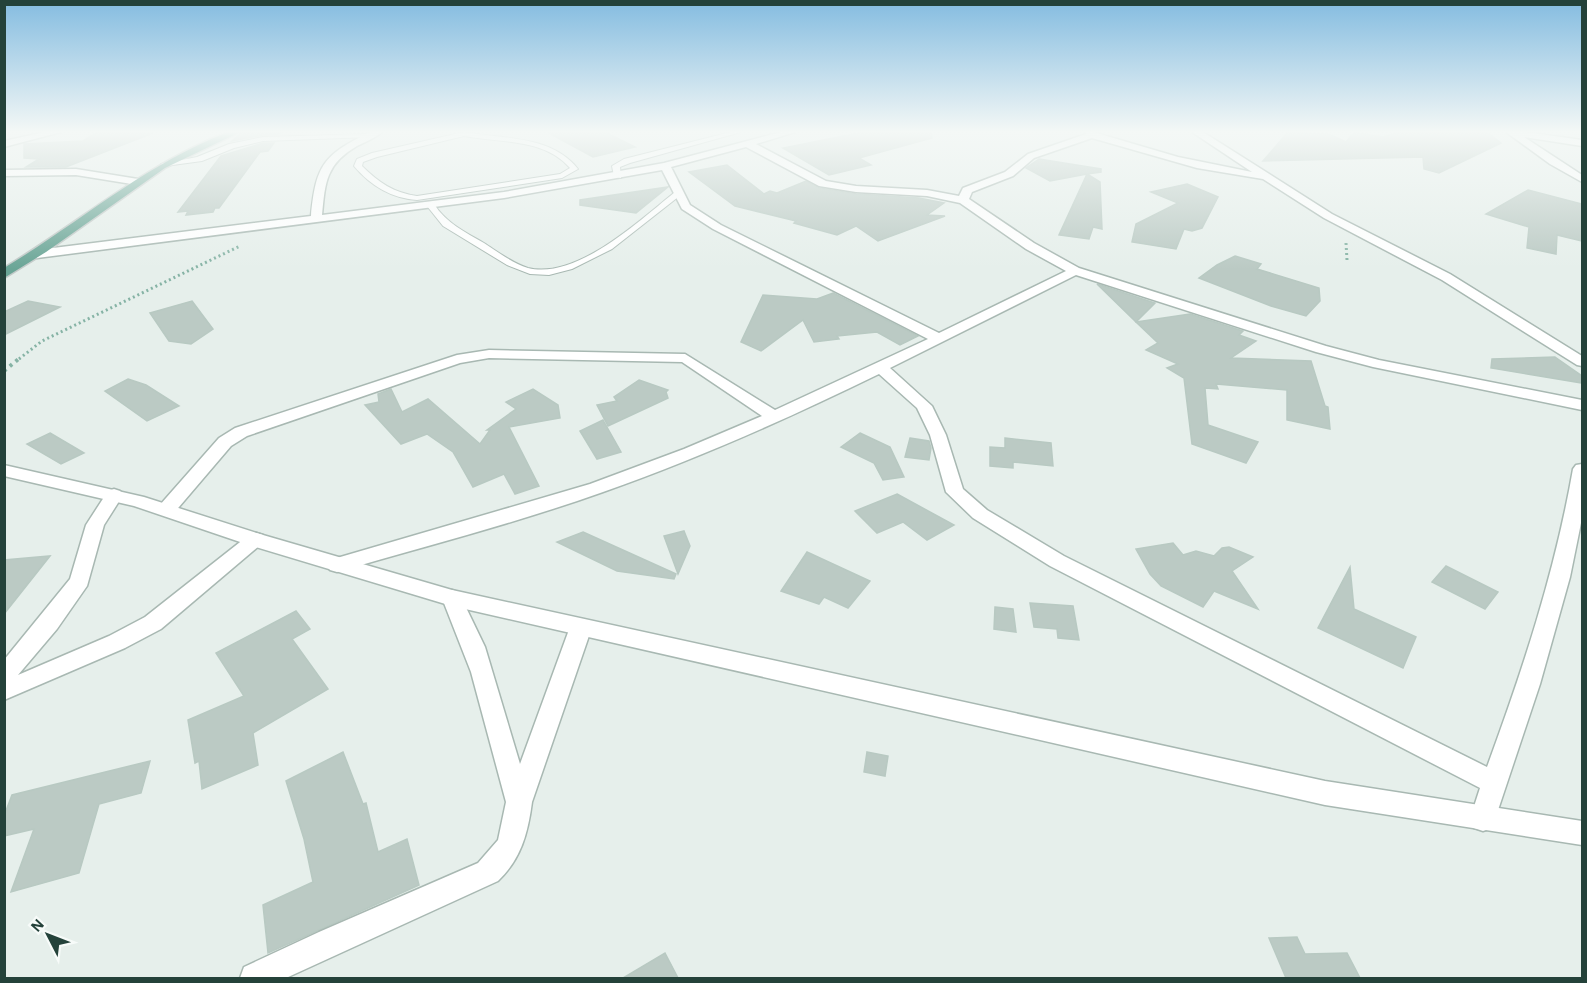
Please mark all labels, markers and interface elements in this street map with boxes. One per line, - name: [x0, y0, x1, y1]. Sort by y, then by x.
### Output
- north arrow: [18, 905, 78, 965]
- text: N: [28, 916, 47, 935]

